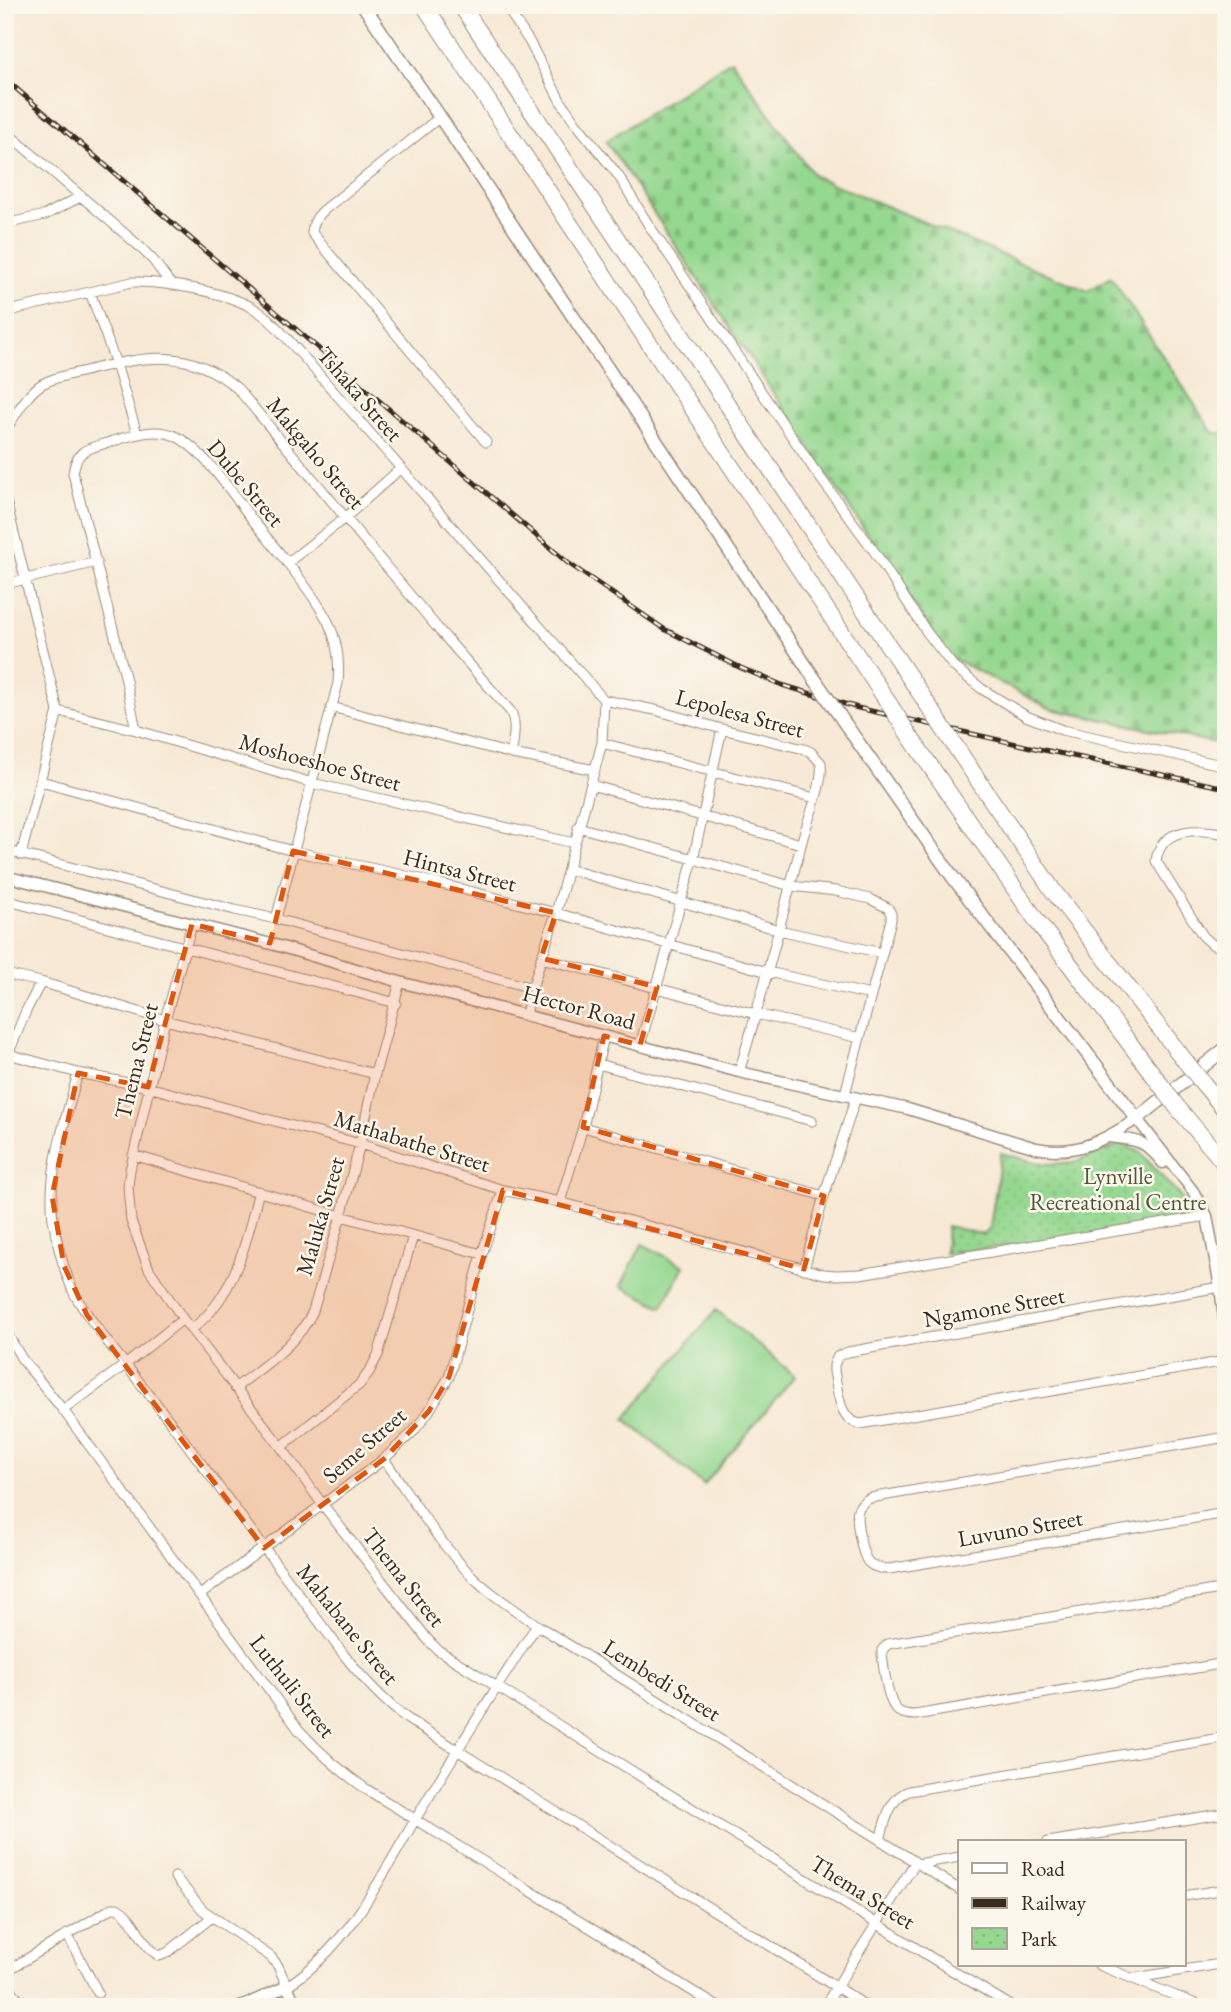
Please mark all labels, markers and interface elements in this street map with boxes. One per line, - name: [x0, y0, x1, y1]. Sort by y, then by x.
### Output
- street label: Tshaka Street: [310, 340, 410, 448]
- street label: Makgaho Street: [260, 391, 372, 516]
- street label: Dube Street: [201, 433, 292, 534]
- street label: Lepolesa Street: [673, 681, 808, 745]
- street label: Moshoeshoe Street: [236, 726, 405, 798]
- street label: Hintsa Street: [400, 841, 520, 899]
- street label: Hector Road: [519, 978, 639, 1037]
- street label: Thema Street: [107, 999, 165, 1122]
- street label: Mathabathe Street: [330, 1103, 494, 1179]
- street label: Maluka Street: [289, 1152, 351, 1279]
- park label: Lynville Recreational Centre: [1030, 1161, 1207, 1217]
- street label: Ngamone Street: [921, 1280, 1068, 1334]
- street label: Seme Street: [316, 1400, 413, 1490]
- street label: Luvuno Street: [955, 1502, 1086, 1554]
- street label: Thema Street: [356, 1521, 453, 1634]
- street label: Mahabane Street: [290, 1557, 406, 1691]
- street label: Luthuli Street: [243, 1628, 343, 1744]
- street label: Lembedi Street: [598, 1632, 727, 1728]
- legend: [958, 1840, 1186, 1966]
- street label: Thema Street: [805, 1848, 922, 1937]
- text: Road: [1021, 1855, 1065, 1882]
- text: Railway: [1021, 1889, 1087, 1916]
- text: Park: [1021, 1925, 1058, 1952]

